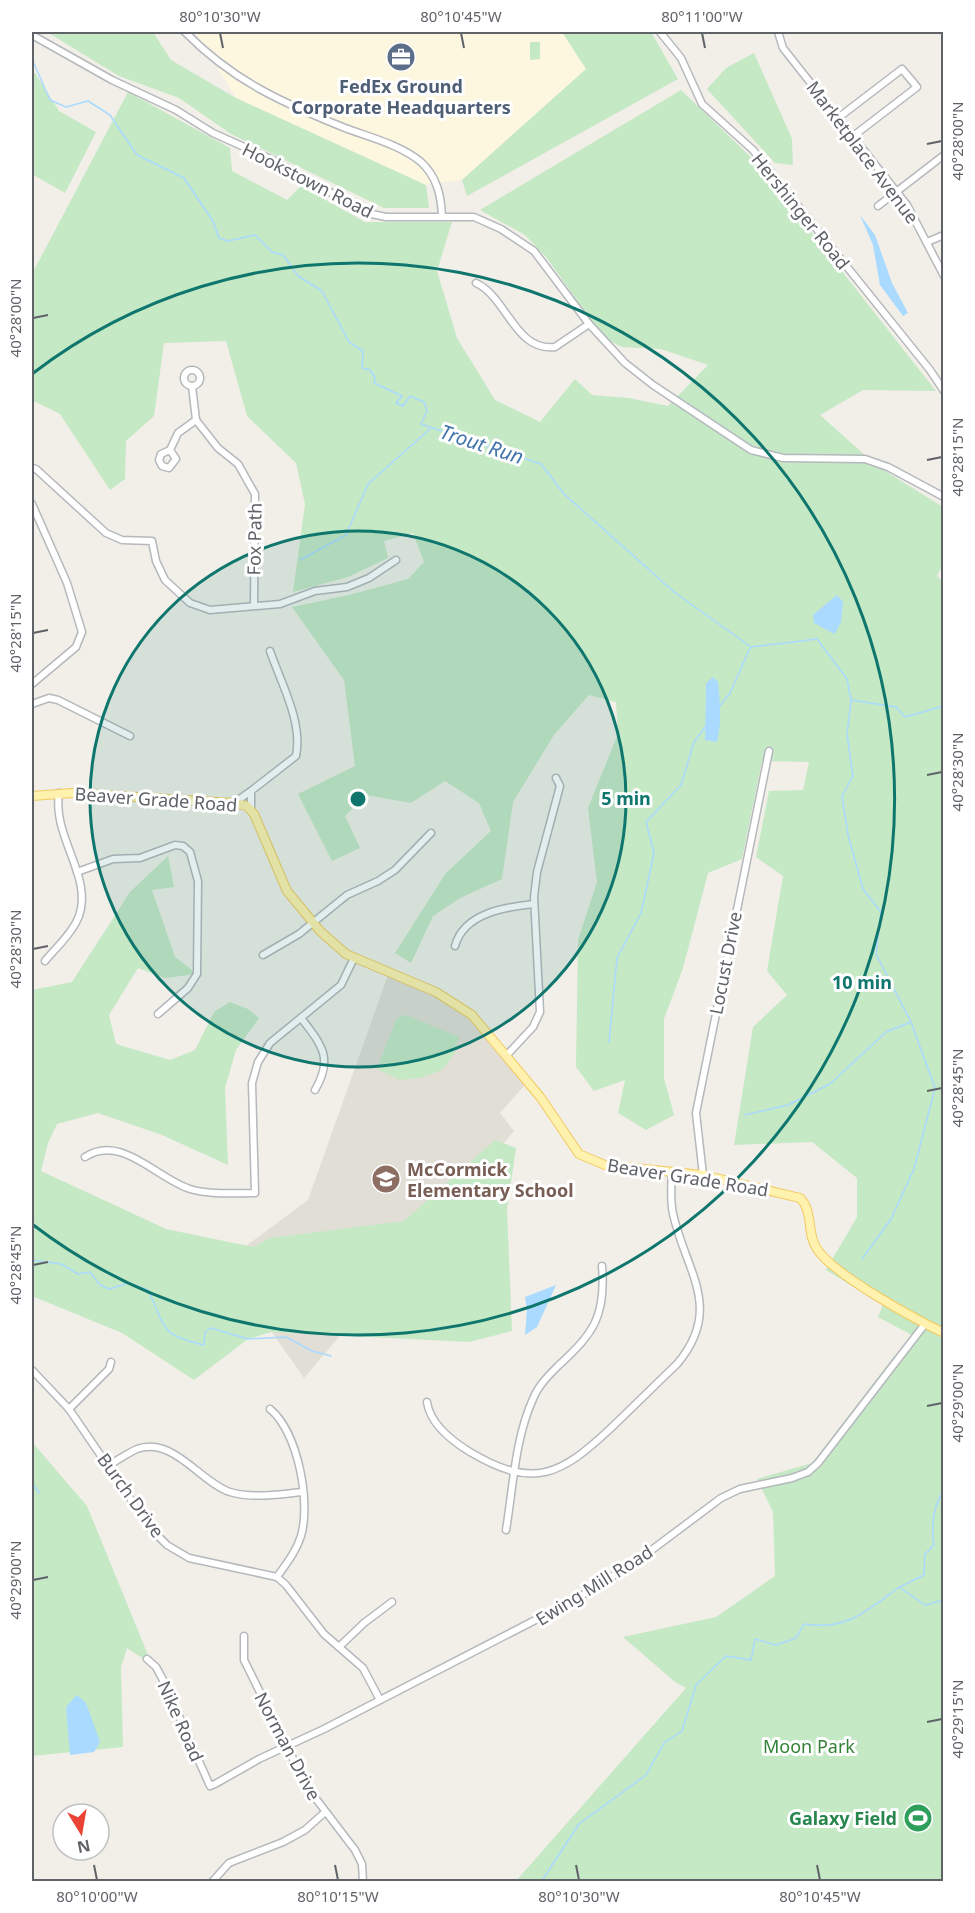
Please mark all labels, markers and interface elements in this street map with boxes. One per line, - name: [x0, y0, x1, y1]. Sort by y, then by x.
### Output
- text: 80°10'30"W: [179, 6, 261, 26]
- text: 80°10'45"W: [420, 6, 502, 26]
- text: 80°11'00"W: [661, 6, 743, 26]
- office icon: FedEx Ground Corporate Headquarters: [385, 41, 417, 73]
- place label: FedEx Ground Corporate Headquarters: [291, 74, 511, 119]
- street label: Marketplace Avenue: [801, 76, 925, 228]
- text: 40°28'00"N: [947, 102, 967, 180]
- street label: Hookstown Road: [239, 137, 377, 223]
- street label: Hershinger Road: [747, 148, 855, 274]
- text: 40°28'00"N: [5, 279, 25, 357]
- water label: Trout Run: [437, 418, 527, 470]
- text: 40°28'15"N: [947, 418, 967, 496]
- street label: Fox Path: [241, 502, 267, 576]
- text: 40°28'15"N: [5, 594, 25, 672]
- text: 40°28'30"N: [947, 733, 967, 811]
- street label: Beaver Grade Road: [74, 781, 238, 817]
- text: 5 min: [601, 786, 651, 810]
- centre of rings: [348, 789, 368, 809]
- street label: Locust Drive: [703, 909, 747, 1017]
- text: 40°28'30"N: [5, 910, 25, 988]
- text: 10 min: [832, 970, 892, 994]
- text: 40°28'45"N: [947, 1049, 967, 1127]
- street label: Beaver Grade Road: [606, 1152, 770, 1202]
- place label: McCormick Elementary School: [407, 1157, 574, 1202]
- school or university icon: McCormick Elementary School: [370, 1163, 402, 1195]
- text: 40°28'45"N: [5, 1226, 25, 1304]
- text: 40°29'00"N: [947, 1364, 967, 1442]
- street label: Burch Drive: [92, 1448, 170, 1542]
- street label: Ewing Mill Road: [531, 1539, 657, 1631]
- text: 40°29'00"N: [5, 1541, 25, 1619]
- street label: Nike Road: [153, 1677, 209, 1765]
- text: 40°29'15"N: [947, 1680, 967, 1758]
- street label: Norman Drive: [249, 1688, 327, 1804]
- park label: Moon Park: [763, 1734, 855, 1758]
- north arrow: [51, 1802, 111, 1862]
- sports icon: Galaxy Field: [902, 1802, 934, 1834]
- place label: Galaxy Field: [789, 1806, 897, 1830]
- text: N: [75, 1835, 92, 1859]
- text: 80°10'00"W: [56, 1886, 138, 1906]
- text: 80°10'15"W: [297, 1886, 379, 1906]
- text: 80°10'30"W: [538, 1886, 620, 1906]
- text: 80°10'45"W: [779, 1886, 861, 1906]

